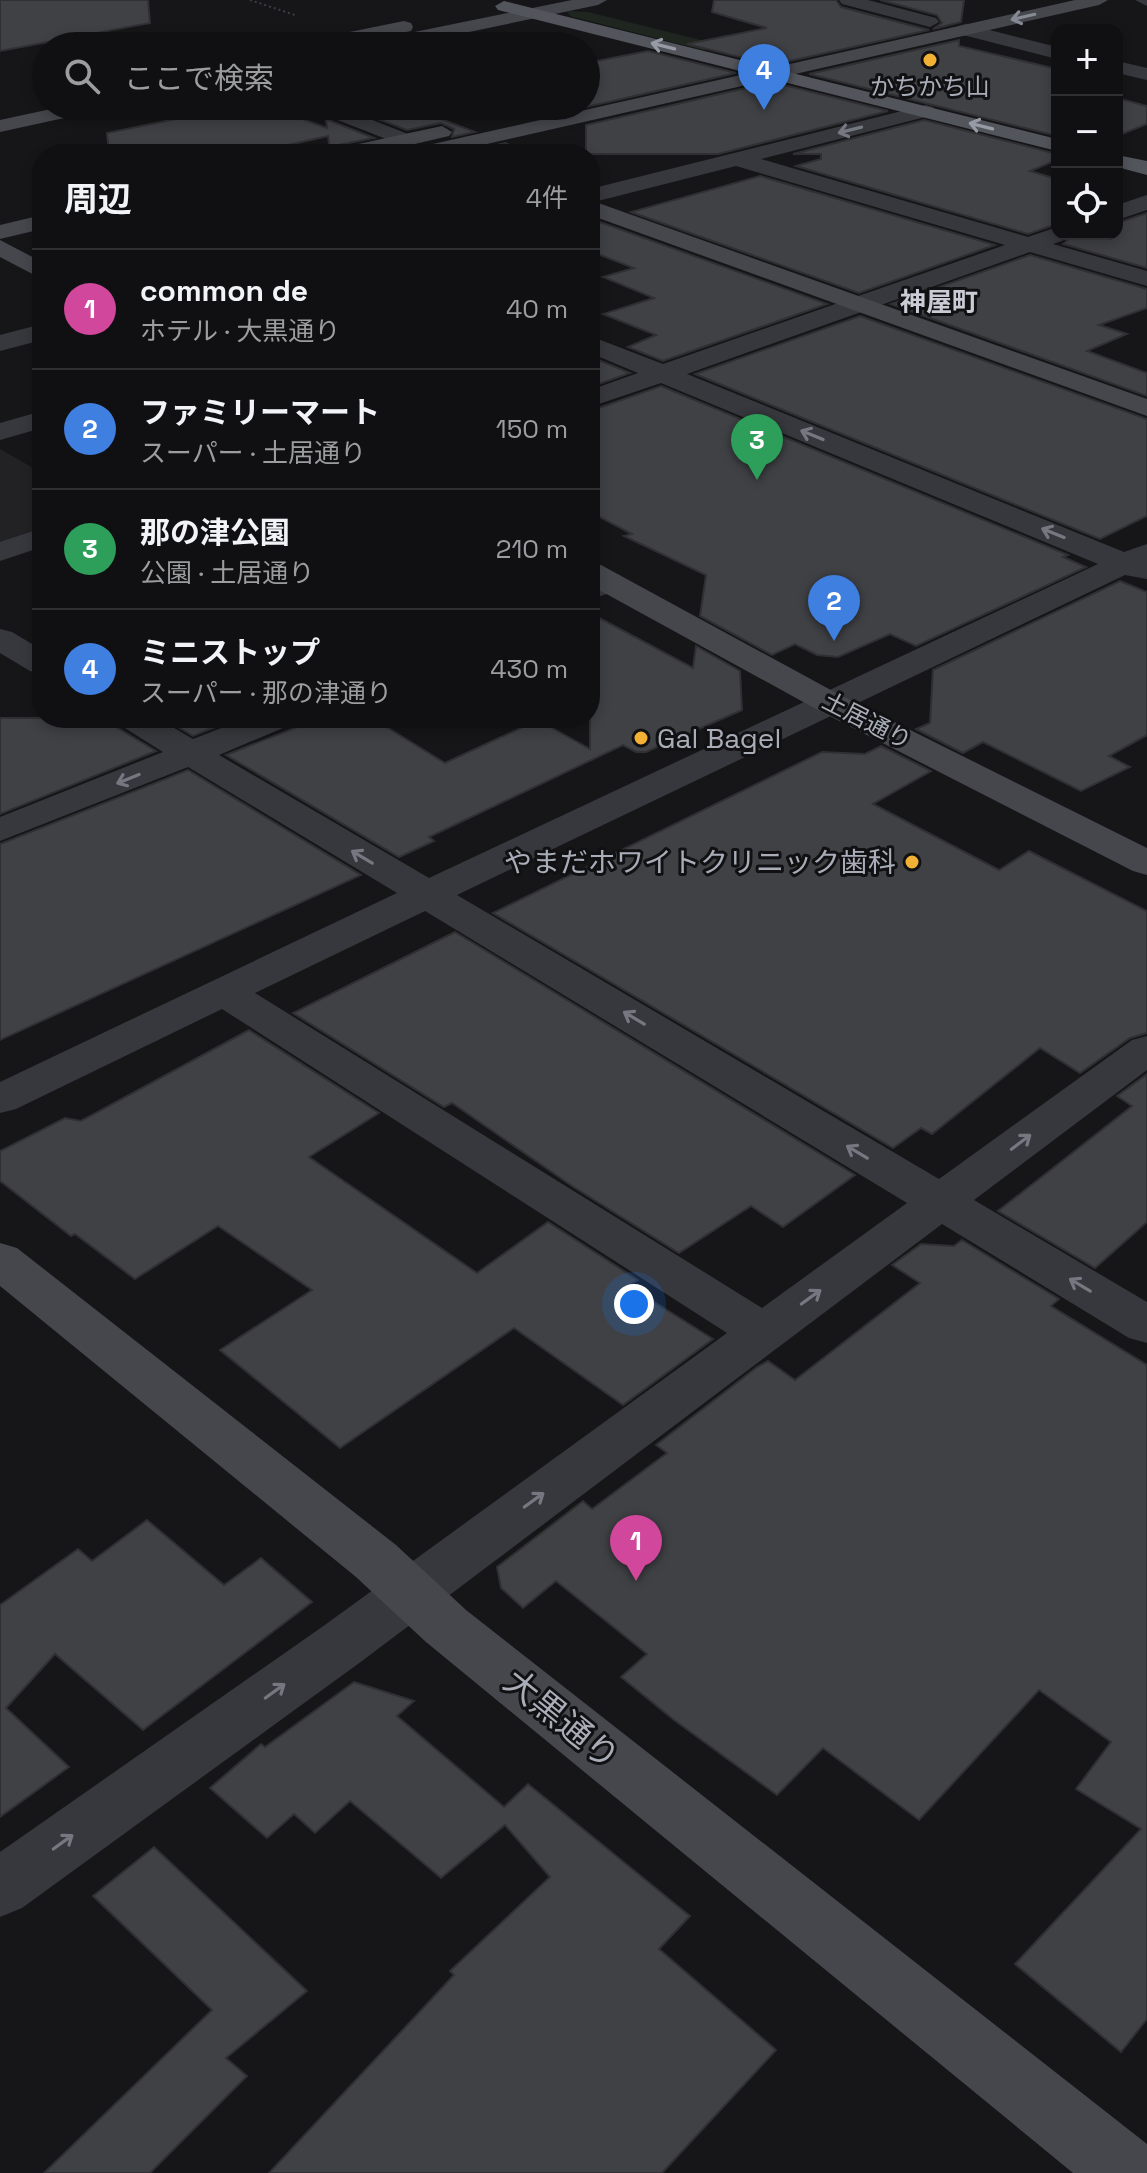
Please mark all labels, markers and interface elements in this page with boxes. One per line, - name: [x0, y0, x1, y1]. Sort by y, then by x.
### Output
- one-way arrow: [1011, 11, 1036, 26]
- map controls: [1051, 24, 1123, 240]
- button: +: [1051, 24, 1123, 96]
- search box: [32, 32, 600, 120]
- one-way arrow: [651, 38, 677, 53]
- pin: 4: [738, 44, 790, 110]
- marker: かちかち山: [921, 51, 939, 69]
- icon: search: [60, 54, 104, 98]
- text: ここで検索: [124, 59, 274, 98]
- place label: かちかち山: [870, 71, 990, 102]
- button: −: [1051, 96, 1123, 168]
- one-way arrow: [969, 117, 995, 132]
- one-way arrow: [838, 124, 864, 139]
- button: locate: [1051, 168, 1123, 240]
- text: 周辺: [64, 178, 132, 221]
- text: 4件: [526, 181, 568, 215]
- text: common de: [140, 271, 308, 310]
- district label: 神屋町: [900, 285, 978, 319]
- text: 1: [84, 292, 96, 326]
- text: 40 m: [506, 292, 568, 326]
- text: ホテル · 大黒通り: [140, 314, 340, 348]
- text: ファミリーマート: [140, 393, 380, 432]
- text: 2: [82, 412, 98, 446]
- text: 150 m: [496, 412, 568, 446]
- pin: 3: [731, 414, 783, 480]
- one-way arrow: [800, 427, 825, 441]
- text: スーパー · 土居通り: [140, 436, 366, 470]
- text: 那の津公園: [140, 513, 290, 552]
- one-way arrow: [1041, 525, 1066, 539]
- text: 3: [82, 532, 98, 566]
- text: 210 m: [496, 532, 568, 566]
- text: 公園 · 土居通り: [140, 556, 314, 590]
- pin: 2: [808, 575, 860, 641]
- text: ミニストップ: [140, 633, 320, 672]
- text: 4: [82, 652, 98, 686]
- text: 430 m: [490, 652, 568, 686]
- text: スーパー · 那の津通り: [140, 676, 392, 710]
- street label: 土居通り: [817, 685, 917, 756]
- place label: Gal Bagel: [657, 720, 781, 756]
- marker: Gal Bagel: [632, 729, 650, 747]
- one-way arrow: [116, 773, 141, 787]
- place label: やまだホワイトクリニック歯科: [504, 844, 896, 880]
- one-way arrow: [351, 849, 374, 865]
- marker: やまだホワイトクリニック歯科: [903, 853, 921, 871]
- one-way arrow: [623, 1010, 646, 1026]
- one-way arrow: [1009, 1134, 1031, 1151]
- one-way arrow: [846, 1144, 869, 1160]
- one-way arrow: [1069, 1277, 1092, 1293]
- your location: [614, 1284, 654, 1324]
- one-way arrow: [800, 1288, 821, 1305]
- one-way arrow: [522, 1492, 544, 1508]
- pin: 1: [610, 1515, 662, 1581]
- street label: 大黒通り: [495, 1660, 628, 1779]
- one-way arrow: [264, 1683, 286, 1699]
- one-way arrow: [52, 1834, 74, 1850]

